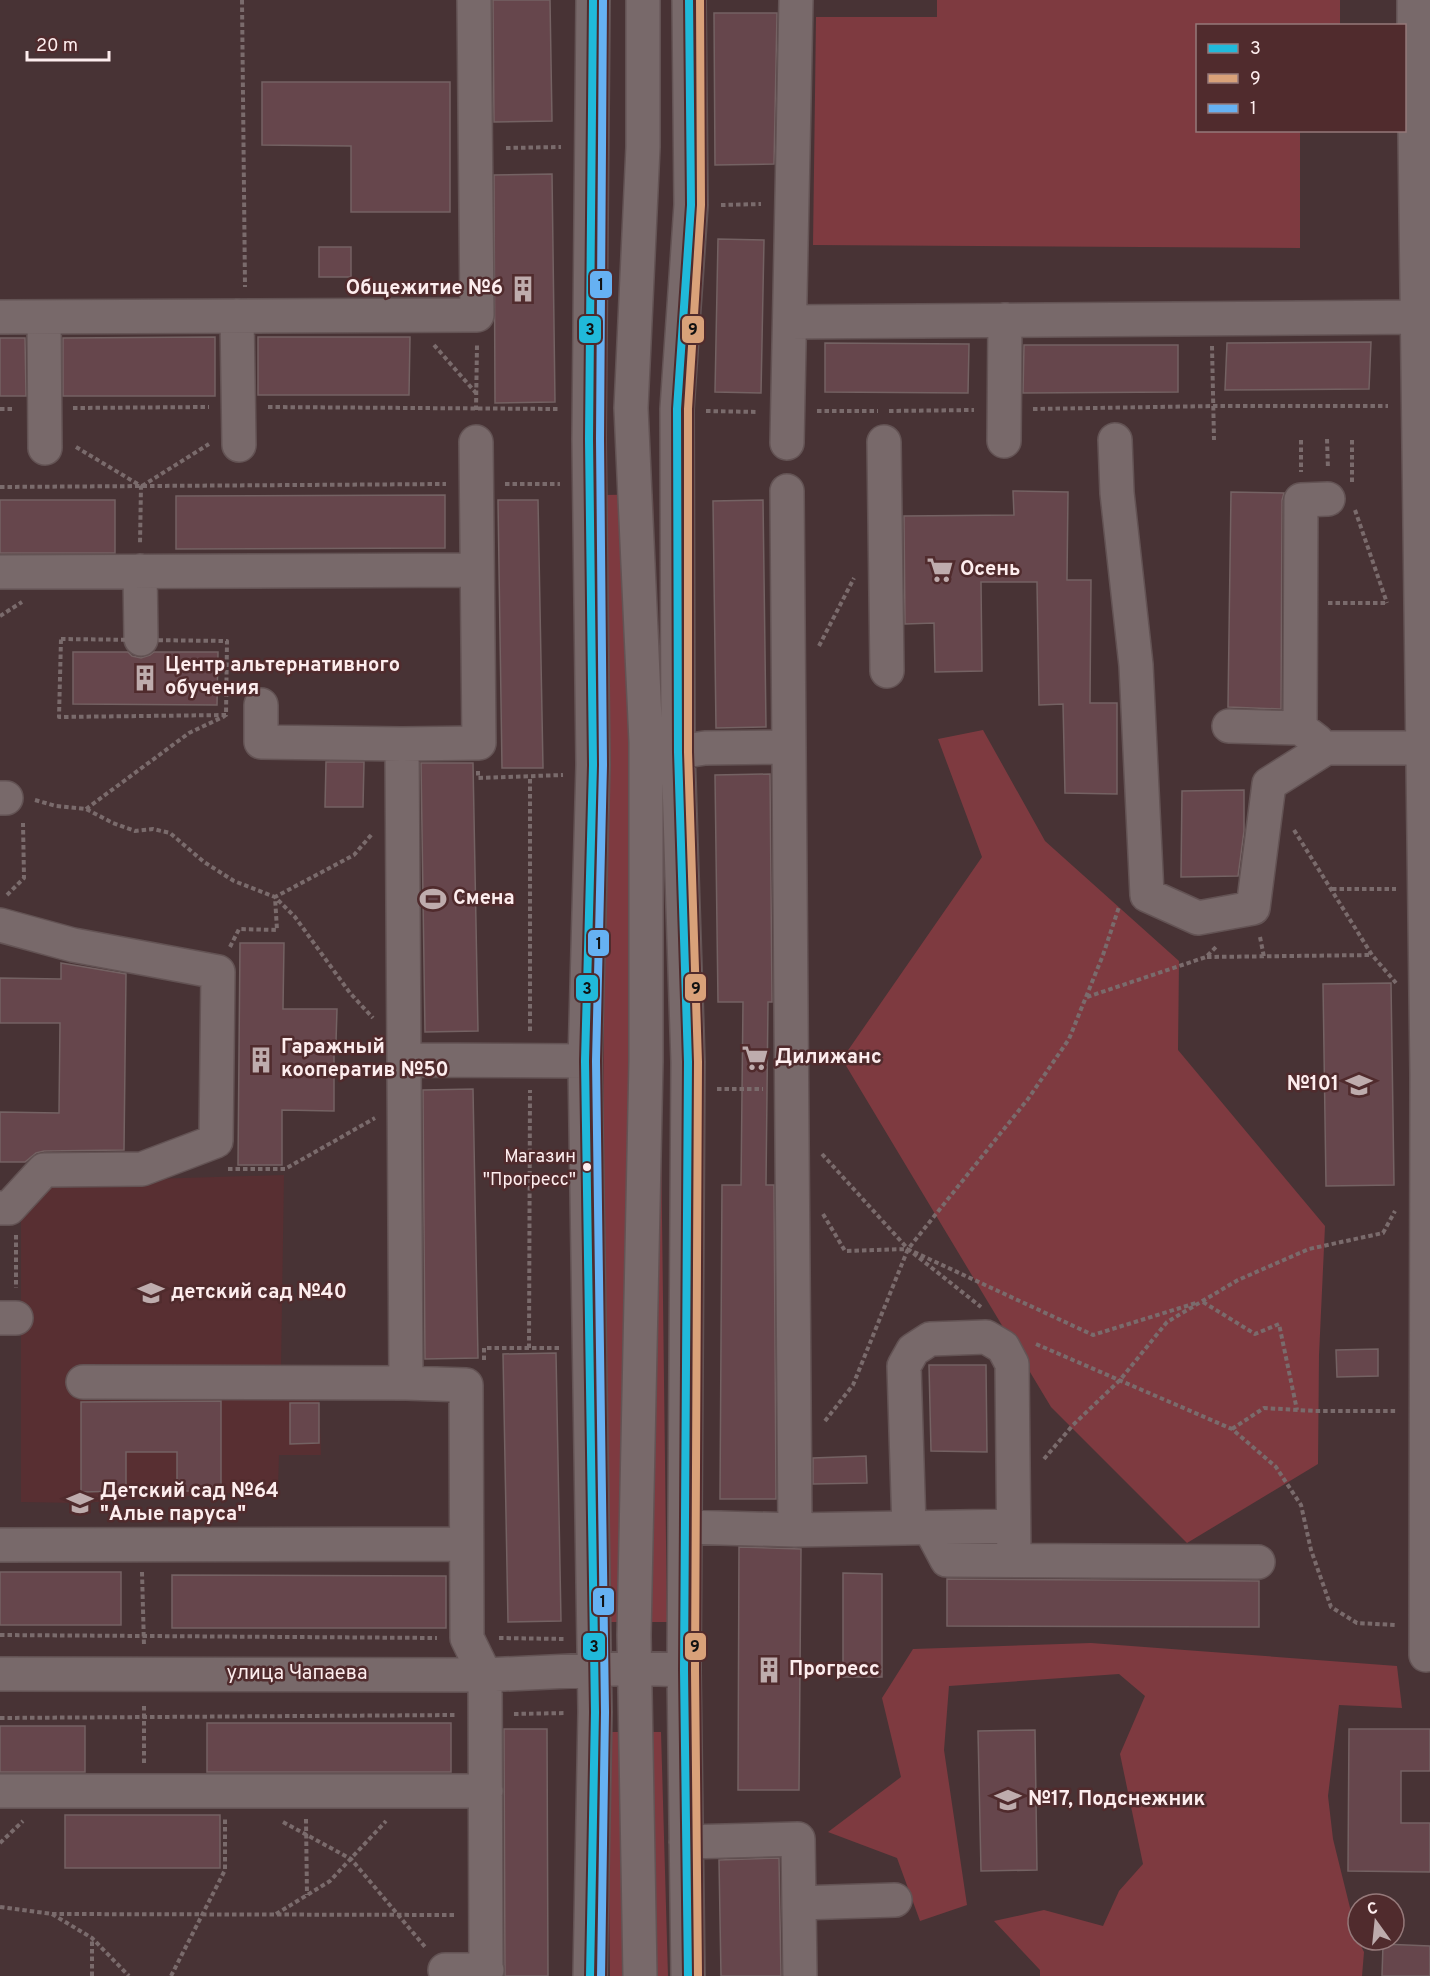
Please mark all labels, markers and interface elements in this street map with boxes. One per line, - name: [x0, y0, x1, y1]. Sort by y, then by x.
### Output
- scale bar: [27, 24, 110, 62]
- legend: [1196, 24, 1406, 132]
- text: 20 m: [36, 35, 78, 58]
- text: 3: [1250, 38, 1261, 61]
- text: 9: [1250, 68, 1261, 91]
- text: 1: [1250, 98, 1257, 121]
- line badge: 1: [589, 270, 613, 299]
- building icon: Общежитие №6: [508, 274, 538, 304]
- place label: Общежитие №6: [346, 276, 503, 302]
- text: 1: [598, 276, 604, 296]
- line badge: 3: [578, 315, 602, 344]
- line badge: 9: [681, 315, 705, 344]
- text: 3: [585, 321, 595, 341]
- text: 9: [688, 321, 698, 341]
- supermarket icon: Осень: [925, 555, 955, 585]
- place label: Осень: [960, 557, 1020, 583]
- place label: Центр альтернативного обучения: [165, 653, 400, 702]
- building icon: Центр альтернативного обучения: [130, 663, 160, 693]
- sports icon: Смена: [418, 884, 448, 914]
- place label: Смена: [453, 886, 515, 912]
- line badge: 1: [587, 929, 610, 957]
- text: 1: [596, 935, 602, 955]
- line badge: 9: [684, 973, 707, 1002]
- line badge: 3: [575, 974, 599, 1002]
- text: 3: [582, 980, 592, 1000]
- text: 9: [691, 980, 701, 1000]
- place label: Гаражный кооператив №50: [281, 1035, 449, 1084]
- supermarket icon: Дилижанс: [740, 1043, 770, 1073]
- building icon: Гаражный кооператив №50: [246, 1045, 276, 1075]
- place label: Дилижанс: [775, 1045, 882, 1071]
- school or university icon: №101: [1344, 1070, 1374, 1100]
- place label: №101: [1287, 1072, 1339, 1098]
- place label: Магазин "Прогресс": [483, 1146, 576, 1192]
- marker: Магазин "Прогресс": [581, 1161, 593, 1173]
- school or university icon: детский сад №40: [136, 1278, 166, 1308]
- place label: детский сад №40: [171, 1280, 347, 1306]
- place label: Детский сад №64 "Алые паруса": [100, 1479, 279, 1528]
- school or university icon: Детский сад №64 "Алые паруса": [65, 1488, 95, 1518]
- line badge: 1: [592, 1587, 615, 1616]
- text: 1: [600, 1593, 606, 1613]
- line badge: 3: [582, 1632, 606, 1661]
- line badge: 9: [684, 1632, 707, 1661]
- text: 3: [589, 1638, 599, 1658]
- text: 9: [690, 1638, 700, 1658]
- building icon: Прогресс: [754, 1655, 784, 1685]
- place label: Прогресс: [789, 1657, 880, 1683]
- street label: улица Чапаева: [226, 1661, 368, 1687]
- school or university icon: №17, Подснежник: [993, 1785, 1023, 1815]
- place label: №17, Подснежник: [1028, 1787, 1206, 1813]
- north arrow: [1346, 1892, 1406, 1952]
- text: С: [1365, 1898, 1380, 1920]

